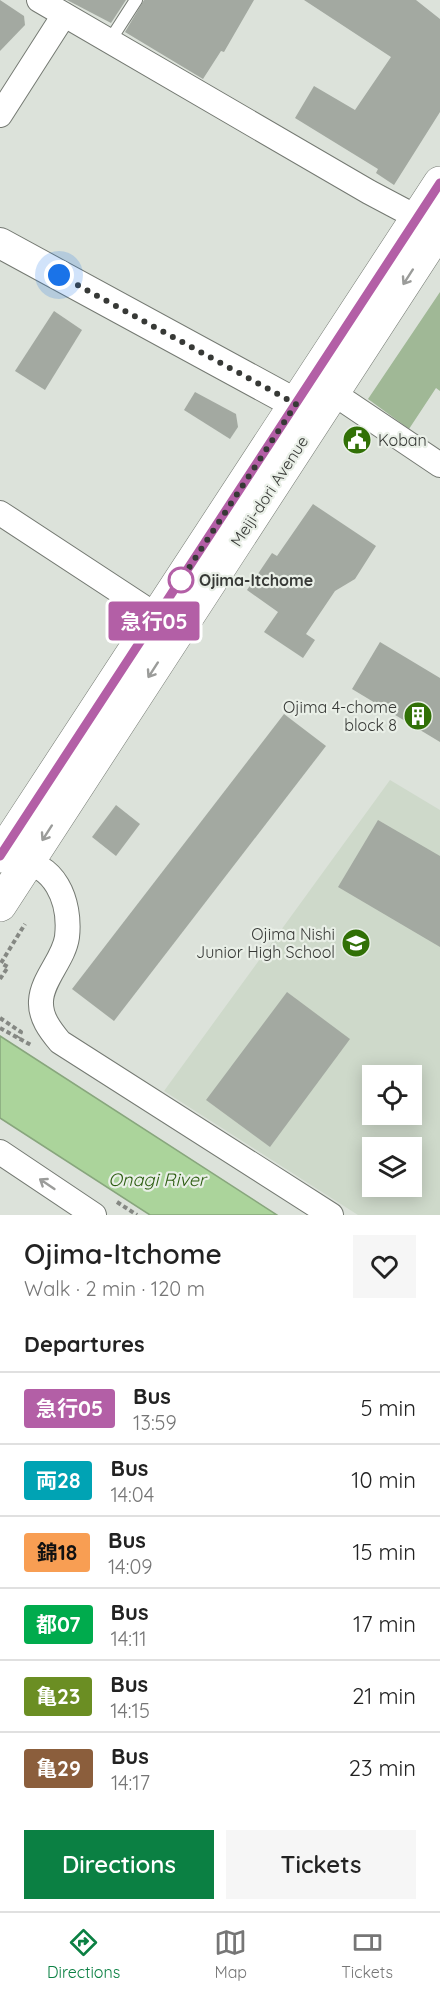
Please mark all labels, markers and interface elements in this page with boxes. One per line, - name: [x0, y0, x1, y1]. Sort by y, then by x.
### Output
- your location: [44, 260, 74, 290]
- one-way arrow: [402, 269, 414, 285]
- public building icon: Koban: [341, 424, 373, 456]
- place label: Koban: [378, 430, 427, 450]
- street label: Meiji-dori Avenue: [226, 432, 312, 550]
- marker: Ojima-Itchome: [168, 567, 194, 593]
- place label: Ojima-Itchome: [199, 570, 313, 590]
- line badge: 急行05: [112, 602, 196, 640]
- text: 急行05: [121, 608, 188, 634]
- one-way arrow: [147, 661, 159, 678]
- place label: Ojima 4-chome block 8: [283, 697, 397, 735]
- building icon: Ojima 4-chome block 8: [402, 700, 434, 732]
- one-way arrow: [41, 824, 53, 841]
- place label: Ojima Nishi Junior High School: [196, 924, 335, 962]
- school or university icon: Ojima Nishi Junior High School: [340, 927, 372, 959]
- map controls: [362, 1065, 422, 1197]
- button: locate: [362, 1065, 422, 1125]
- button: layers: [362, 1137, 422, 1197]
- water label: Onagi River: [108, 1168, 208, 1191]
- one-way arrow: [39, 1177, 56, 1189]
- button: heart: [353, 1235, 416, 1298]
- text: Ojima-Itchome: [24, 1236, 222, 1271]
- text: Walk · 2 min · 120 m: [24, 1276, 205, 1301]
- text: Departures: [24, 1330, 145, 1358]
- text: Bus: [133, 1382, 171, 1410]
- text: 5 min: [361, 1394, 416, 1422]
- text: 急行05: [36, 1395, 103, 1421]
- text: 13:59: [133, 1410, 177, 1435]
- text: Bus: [110, 1454, 148, 1482]
- text: 10 min: [351, 1466, 416, 1494]
- text: 両28: [36, 1467, 80, 1493]
- text: 14:04: [110, 1482, 154, 1507]
- text: Bus: [108, 1526, 146, 1554]
- text: 15 min: [352, 1538, 416, 1566]
- text: 錦18: [37, 1539, 77, 1565]
- text: 14:09: [108, 1554, 152, 1579]
- text: Bus: [111, 1598, 149, 1626]
- text: 17 min: [353, 1610, 416, 1638]
- text: 都07: [36, 1611, 81, 1637]
- text: 14:11: [111, 1626, 147, 1651]
- text: Bus: [110, 1670, 148, 1698]
- text: 21 min: [352, 1682, 416, 1710]
- text: 亀23: [36, 1683, 80, 1709]
- text: 14:15: [110, 1698, 150, 1723]
- text: Bus: [111, 1742, 149, 1770]
- text: 23 min: [349, 1754, 416, 1782]
- text: 亀29: [36, 1755, 81, 1781]
- text: 14:17: [111, 1770, 150, 1795]
- button: Directions: [24, 1830, 214, 1899]
- button: Tickets: [226, 1830, 416, 1899]
- tab: Directions: [47, 1926, 120, 1982]
- tab: Map: [214, 1926, 247, 1982]
- tab: Tickets: [341, 1926, 393, 1982]

